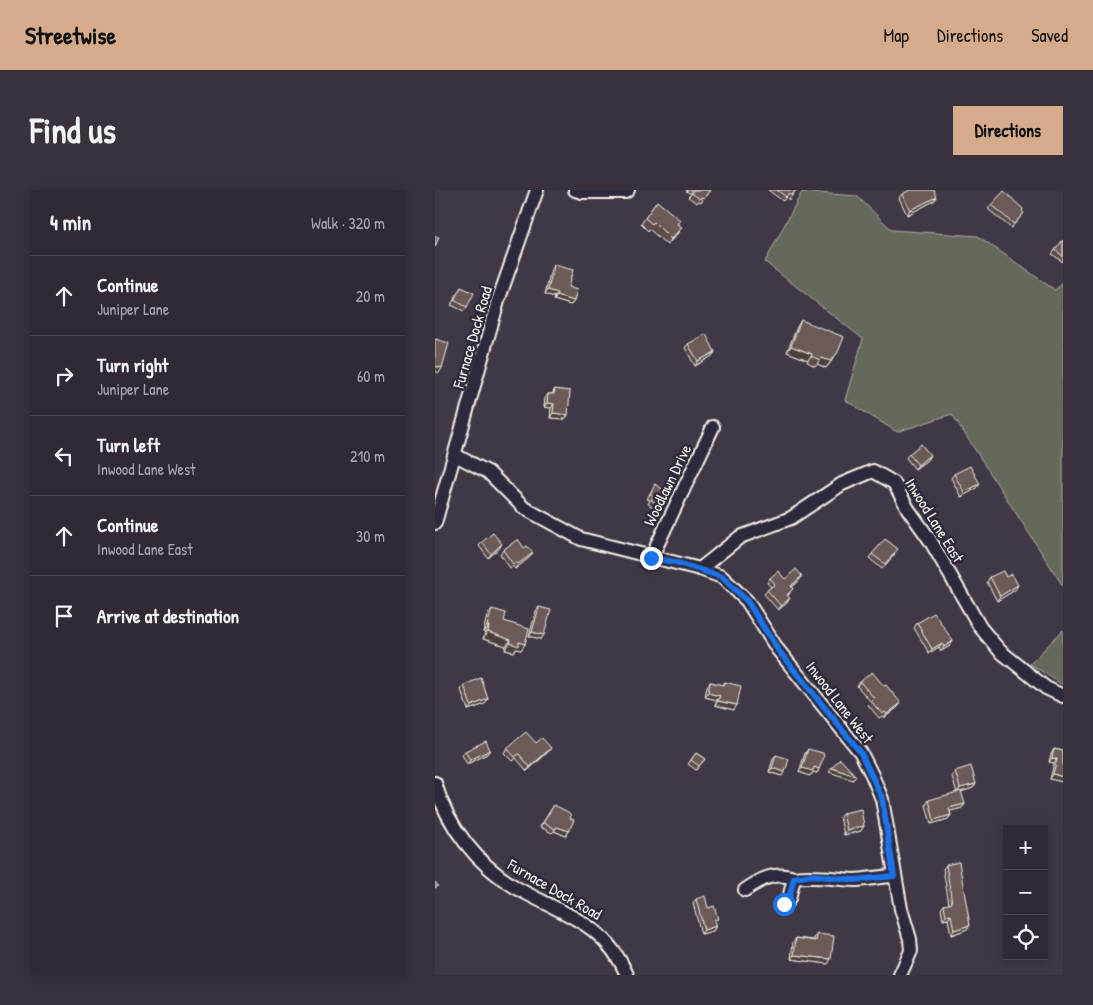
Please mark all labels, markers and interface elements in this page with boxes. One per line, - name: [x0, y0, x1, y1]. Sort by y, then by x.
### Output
- text: Streetwise: [25, 19, 116, 51]
- text: Map: [884, 23, 909, 48]
- text: Directions: [937, 23, 1003, 48]
- text: Saved: [1031, 23, 1068, 48]
- button: Directions: [953, 106, 1063, 155]
- text: Find us: [30, 107, 116, 154]
- text: 4 min: [50, 208, 91, 237]
- text: Walk · 320 m: [311, 212, 385, 234]
- text: Continue: [97, 272, 158, 298]
- icon: ahead: [50, 282, 78, 310]
- street label: Furnace Dock Road: [447, 283, 497, 392]
- text: 20 m: [356, 285, 385, 307]
- text: Juniper Lane: [97, 298, 169, 320]
- text: Turn right: [97, 352, 168, 378]
- icon: right: [50, 362, 78, 390]
- text: 60 m: [357, 365, 385, 387]
- text: Juniper Lane: [97, 378, 169, 400]
- text: Turn left: [97, 432, 160, 458]
- street label: Woodlawn Drive: [638, 440, 696, 529]
- icon: left: [50, 442, 78, 470]
- text: 210 m: [350, 445, 385, 467]
- text: Inwood Lane West: [97, 458, 196, 480]
- street label: Inwood Lane East: [900, 474, 970, 567]
- text: Continue: [97, 512, 158, 538]
- icon: ahead: [50, 522, 78, 550]
- text: 30 m: [356, 525, 385, 547]
- text: Inwood Lane East: [97, 538, 193, 560]
- route end: [640, 547, 663, 570]
- icon: arrive: [50, 602, 78, 630]
- text: Arrive at destination: [97, 603, 239, 629]
- street label: Inwood Lane West: [801, 656, 879, 748]
- map controls: [1003, 825, 1048, 960]
- button: +: [1003, 825, 1048, 870]
- street label: Furnace Dock Road: [503, 853, 606, 925]
- button: −: [1003, 870, 1048, 915]
- route start: [773, 893, 796, 916]
- button: locate: [1003, 915, 1048, 960]

